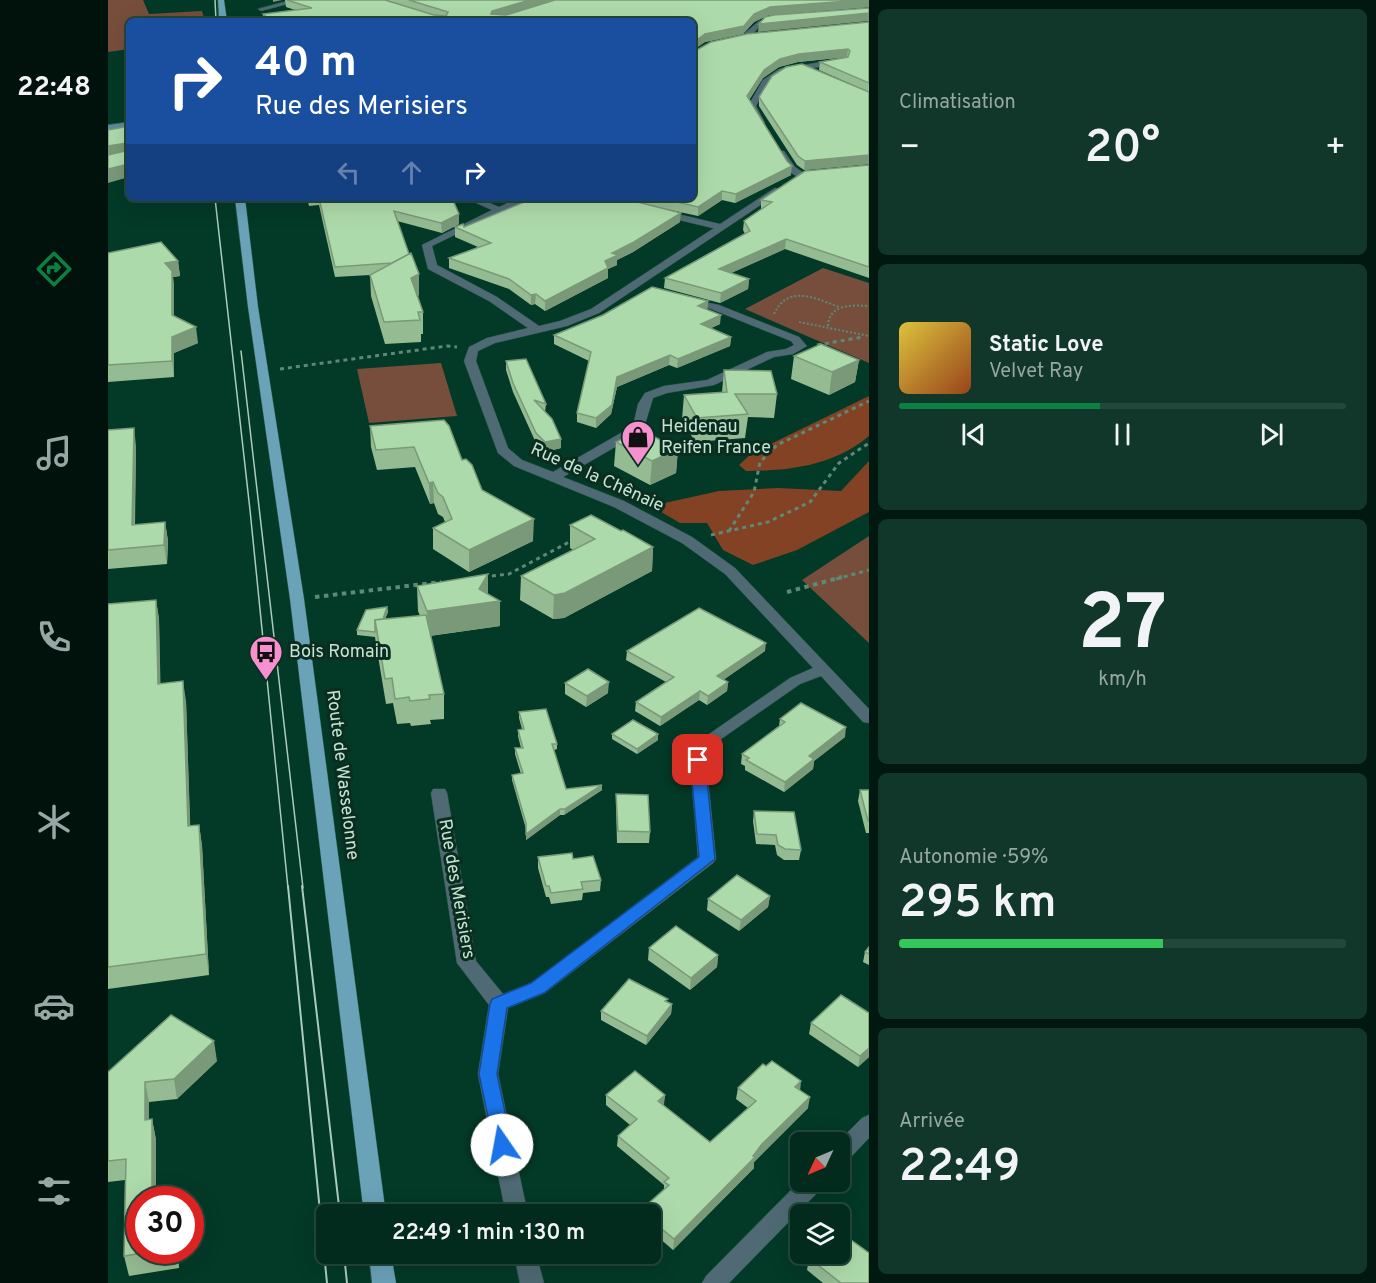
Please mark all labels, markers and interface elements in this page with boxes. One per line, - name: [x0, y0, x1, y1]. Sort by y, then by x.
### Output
- text: 40 m: [255, 38, 357, 91]
- icon: right: [156, 42, 234, 120]
- text: 22:48: [17, 71, 91, 105]
- text: Rue des Merisiers: [255, 90, 468, 124]
- text: Climatisation: [899, 90, 1016, 116]
- text: 20°: [1085, 121, 1160, 178]
- text: −: [899, 128, 920, 170]
- text: +: [1325, 128, 1346, 170]
- icon: left: [332, 156, 365, 189]
- icon: ahead: [395, 156, 428, 189]
- icon: right: [458, 156, 491, 189]
- icon: directions: [33, 248, 75, 290]
- text: Static Love: [989, 332, 1103, 359]
- text: Velvet Ray: [989, 359, 1083, 385]
- place label: Heidenau Reifen France: [661, 416, 771, 460]
- icon: previous: [957, 418, 990, 451]
- icon: pause: [1106, 418, 1139, 451]
- icon: next: [1255, 418, 1288, 451]
- shop icon: Heidenau Reifen France: [620, 419, 656, 466]
- icon: music: [33, 432, 75, 474]
- street label: Rue de la Chênaie: [527, 438, 667, 518]
- text: 27: [1078, 578, 1167, 677]
- icon: phone: [33, 616, 75, 658]
- bus stop icon: Bois Romain: [248, 634, 284, 681]
- place label: Bois Romain: [289, 641, 389, 664]
- text: km/h: [1098, 667, 1147, 693]
- street label: Route de Wasselonne: [320, 688, 364, 862]
- pin: [672, 734, 723, 785]
- icon: arrive: [681, 743, 714, 776]
- icon: climate: [33, 801, 75, 843]
- street label: Rue des Merisiers: [432, 817, 480, 961]
- text: Autonomie · 59%: [899, 845, 1049, 871]
- text: 295 km: [899, 876, 1056, 933]
- icon: car: [33, 985, 75, 1027]
- text: Arrivée: [899, 1109, 965, 1135]
- position arrow: [470, 1113, 534, 1177]
- north arrow: [790, 1132, 850, 1192]
- map controls: [790, 1132, 850, 1264]
- text: 22:49: [899, 1140, 1020, 1197]
- icon: filters: [33, 1170, 75, 1212]
- speed limit sign: 30: [126, 1186, 204, 1264]
- button: layers: [790, 1204, 850, 1264]
- text: 22:49 · 1 min · 130 m: [392, 1220, 585, 1247]

